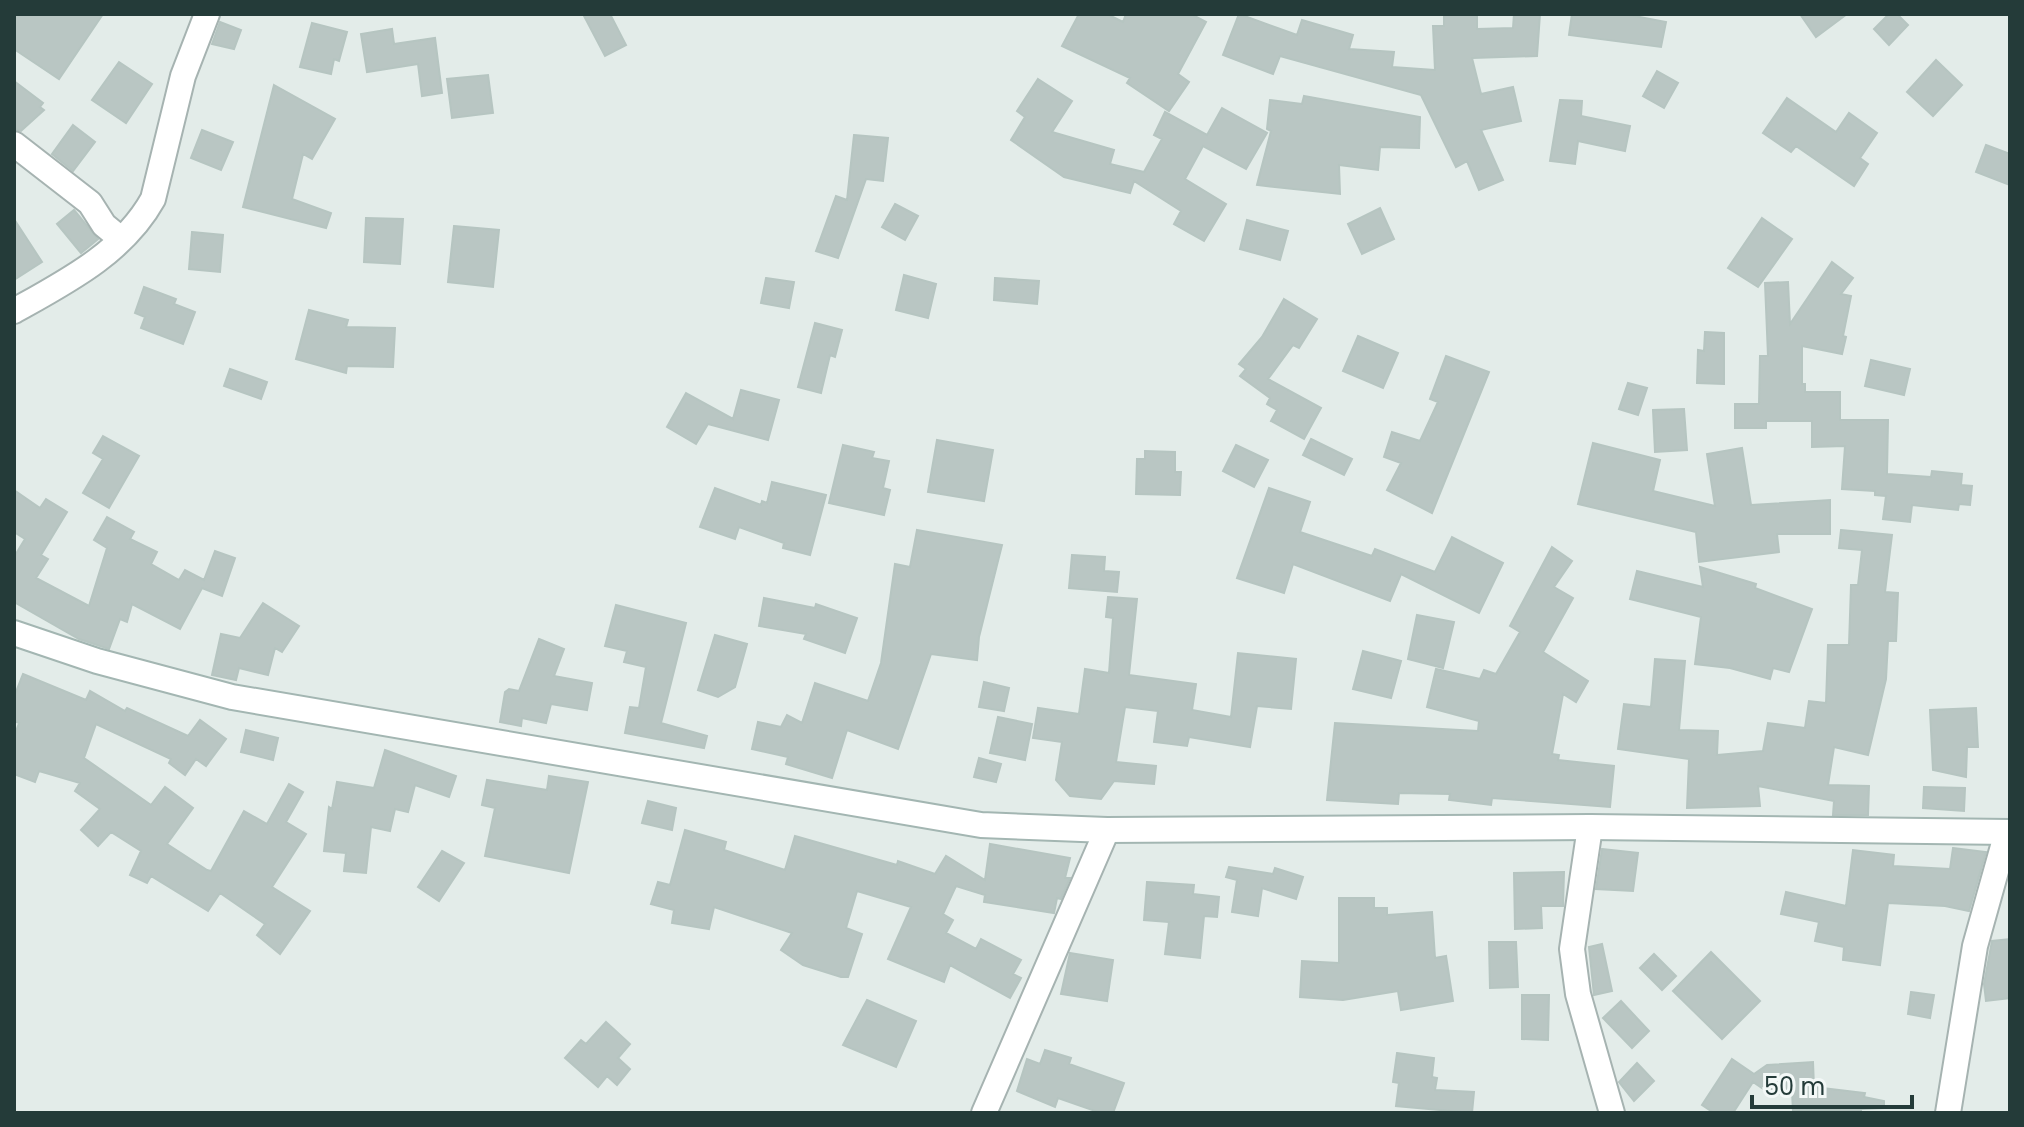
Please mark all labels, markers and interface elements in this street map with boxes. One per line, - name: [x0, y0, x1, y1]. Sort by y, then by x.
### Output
- scale bar: [1752, 1059, 1912, 1109]
- text: 50 m: [1764, 1070, 1825, 1103]

